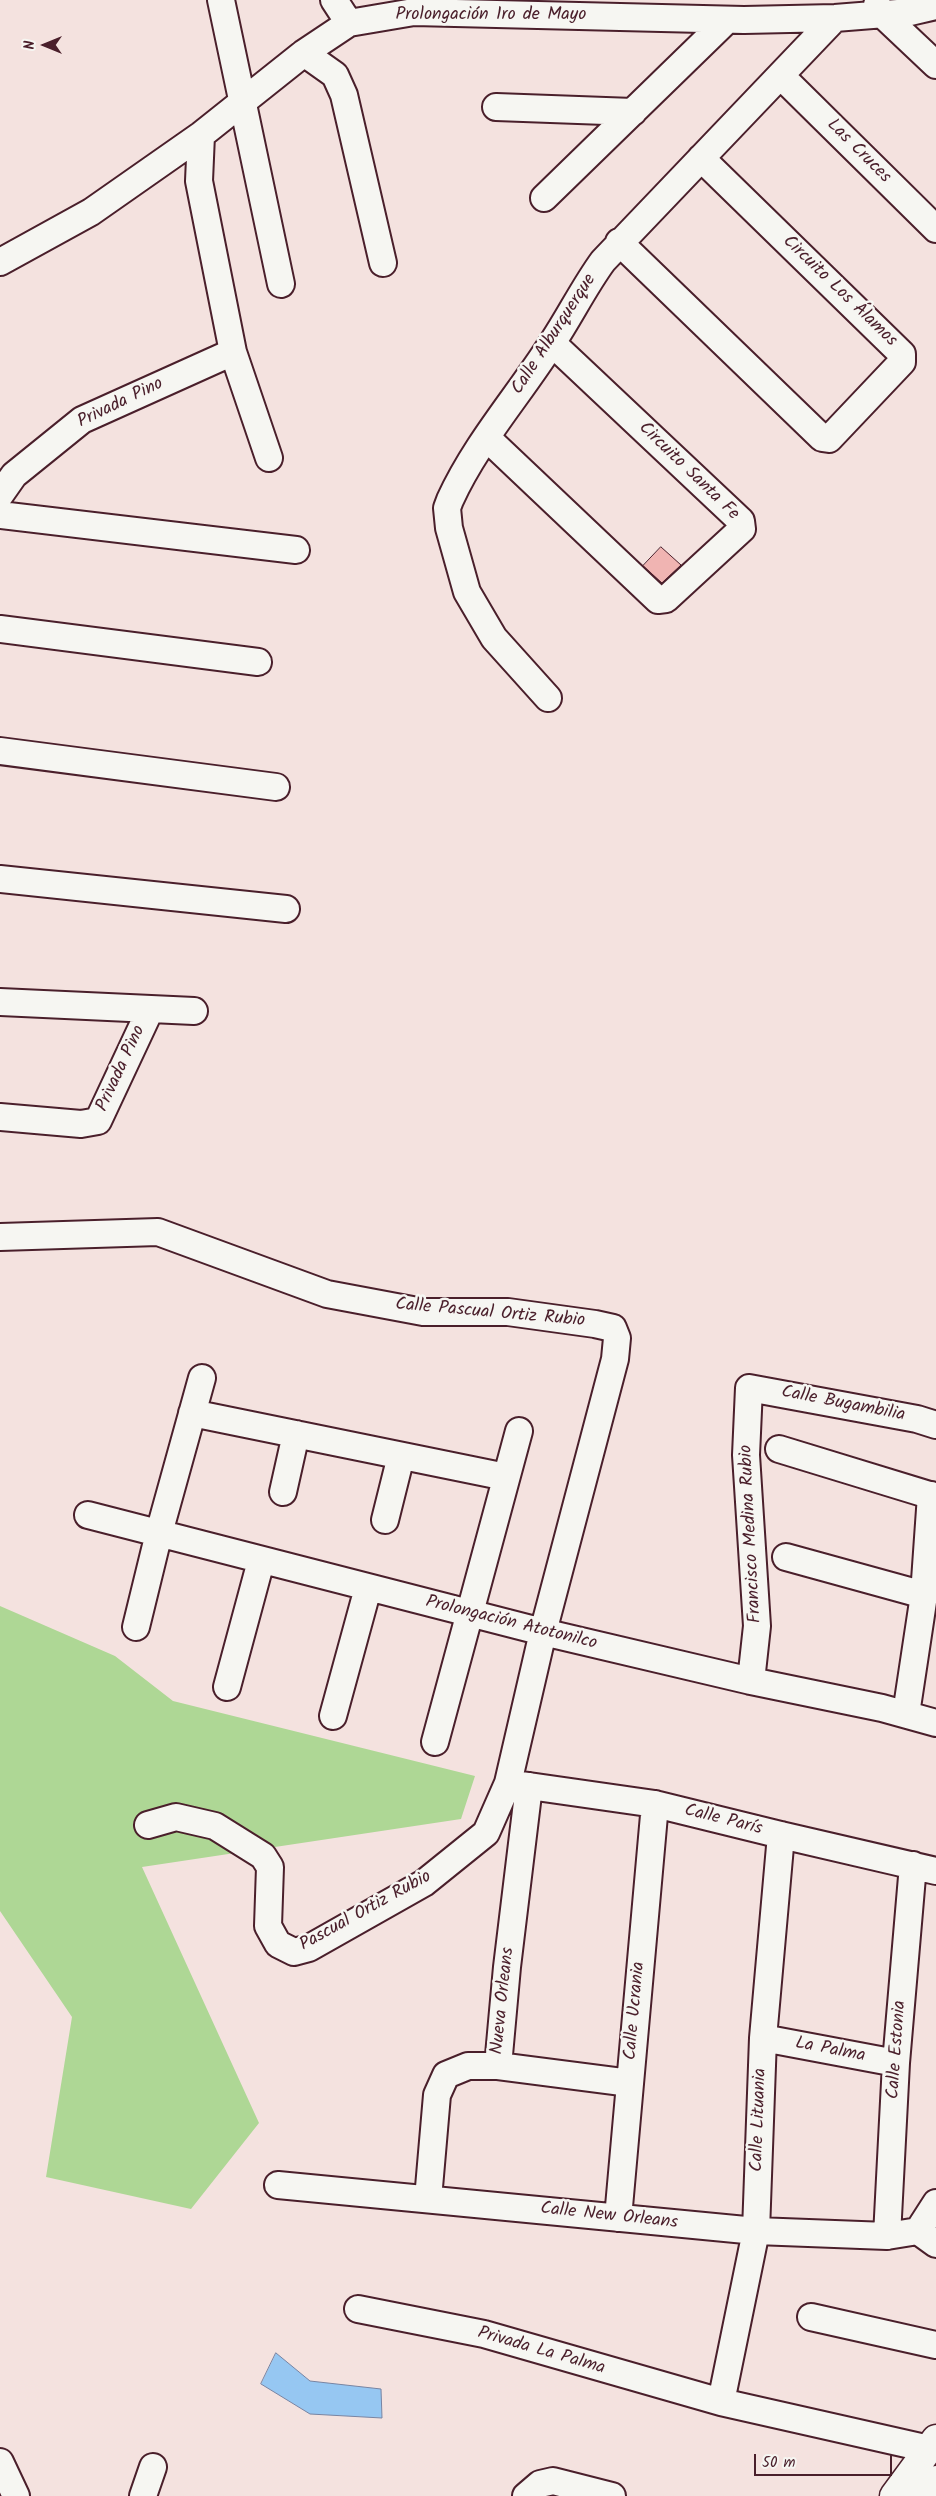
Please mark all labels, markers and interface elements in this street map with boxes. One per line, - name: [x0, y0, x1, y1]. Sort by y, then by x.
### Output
- street label: Prolongación 1ro de Mayo: [396, 5, 586, 27]
- north arrow: [20, 20, 70, 70]
- text: N: [19, 41, 41, 49]
- street label: Las Cruces: [821, 115, 895, 189]
- street label: Circuito Los Álamos: [777, 232, 901, 352]
- street label: Calle Alburquerque: [508, 271, 602, 399]
- street label: Privada Pino: [75, 374, 167, 434]
- street label: Circuito Santa Fe: [633, 418, 743, 526]
- street label: Privada Pino: [93, 1023, 151, 1115]
- street label: Calle Pascual Ortiz Rubio: [394, 1295, 586, 1333]
- street label: Calle Bugambilia: [779, 1382, 907, 1428]
- street label: Francisco Medina Rubio: [737, 1444, 767, 1624]
- street label: Prolongación Atotonilco: [423, 1592, 599, 1656]
- street label: Calle París: [682, 1801, 764, 1841]
- street label: Pascual Ortiz Rubio: [296, 1867, 436, 1957]
- street label: Nueva Orleans: [488, 1946, 520, 2056]
- street label: Calle Ucrania: [621, 1961, 651, 2061]
- street label: Calle Estonia: [884, 2000, 912, 2100]
- street label: La Palma: [793, 2034, 867, 2068]
- street label: Calle Lituania: [747, 2068, 773, 2172]
- street label: Calle New Orleans: [539, 2199, 679, 2235]
- street label: Privada La Palma: [475, 2323, 607, 2381]
- scale bar: [756, 2444, 894, 2476]
- text: 50 m: [762, 2451, 796, 2475]

